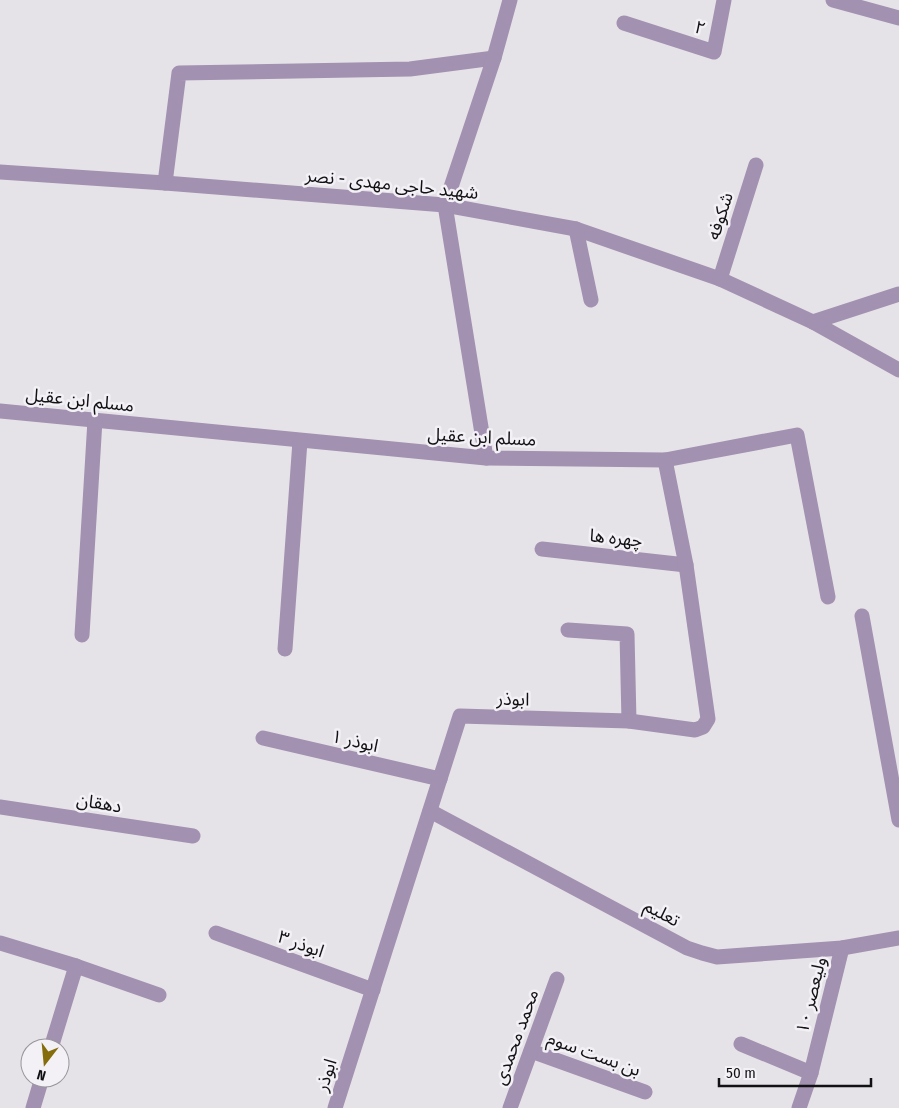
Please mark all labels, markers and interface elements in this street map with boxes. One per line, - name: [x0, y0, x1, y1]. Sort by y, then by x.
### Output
- street label: ۲: [692, 16, 708, 40]
- street label: شهید حاجی مهدی - نصر: [303, 164, 480, 204]
- street label: شکوفه: [702, 190, 738, 242]
- street label: مسلم ابن عقیل: [25, 383, 135, 419]
- street label: مسلم ابن عقیل: [427, 423, 537, 453]
- street label: چهره ها: [588, 524, 644, 552]
- street label: ابوذر: [495, 687, 530, 711]
- street label: ابوذر ۱: [329, 725, 381, 757]
- street label: دهقان: [75, 789, 123, 817]
- street label: تعلیم: [640, 895, 683, 933]
- street label: ابوذر ۳: [275, 926, 327, 962]
- street label: ۱۰ ولیعصر: [791, 955, 831, 1035]
- street label: محمد محمدی: [489, 986, 543, 1088]
- street label: بن بست سوم: [543, 1027, 644, 1084]
- north arrow: [20, 1038, 70, 1088]
- street label: ابوذر: [310, 1056, 342, 1095]
- scale bar: [719, 1056, 872, 1088]
- text: 50 m: [726, 1064, 756, 1082]
- text: N: [35, 1066, 48, 1084]

